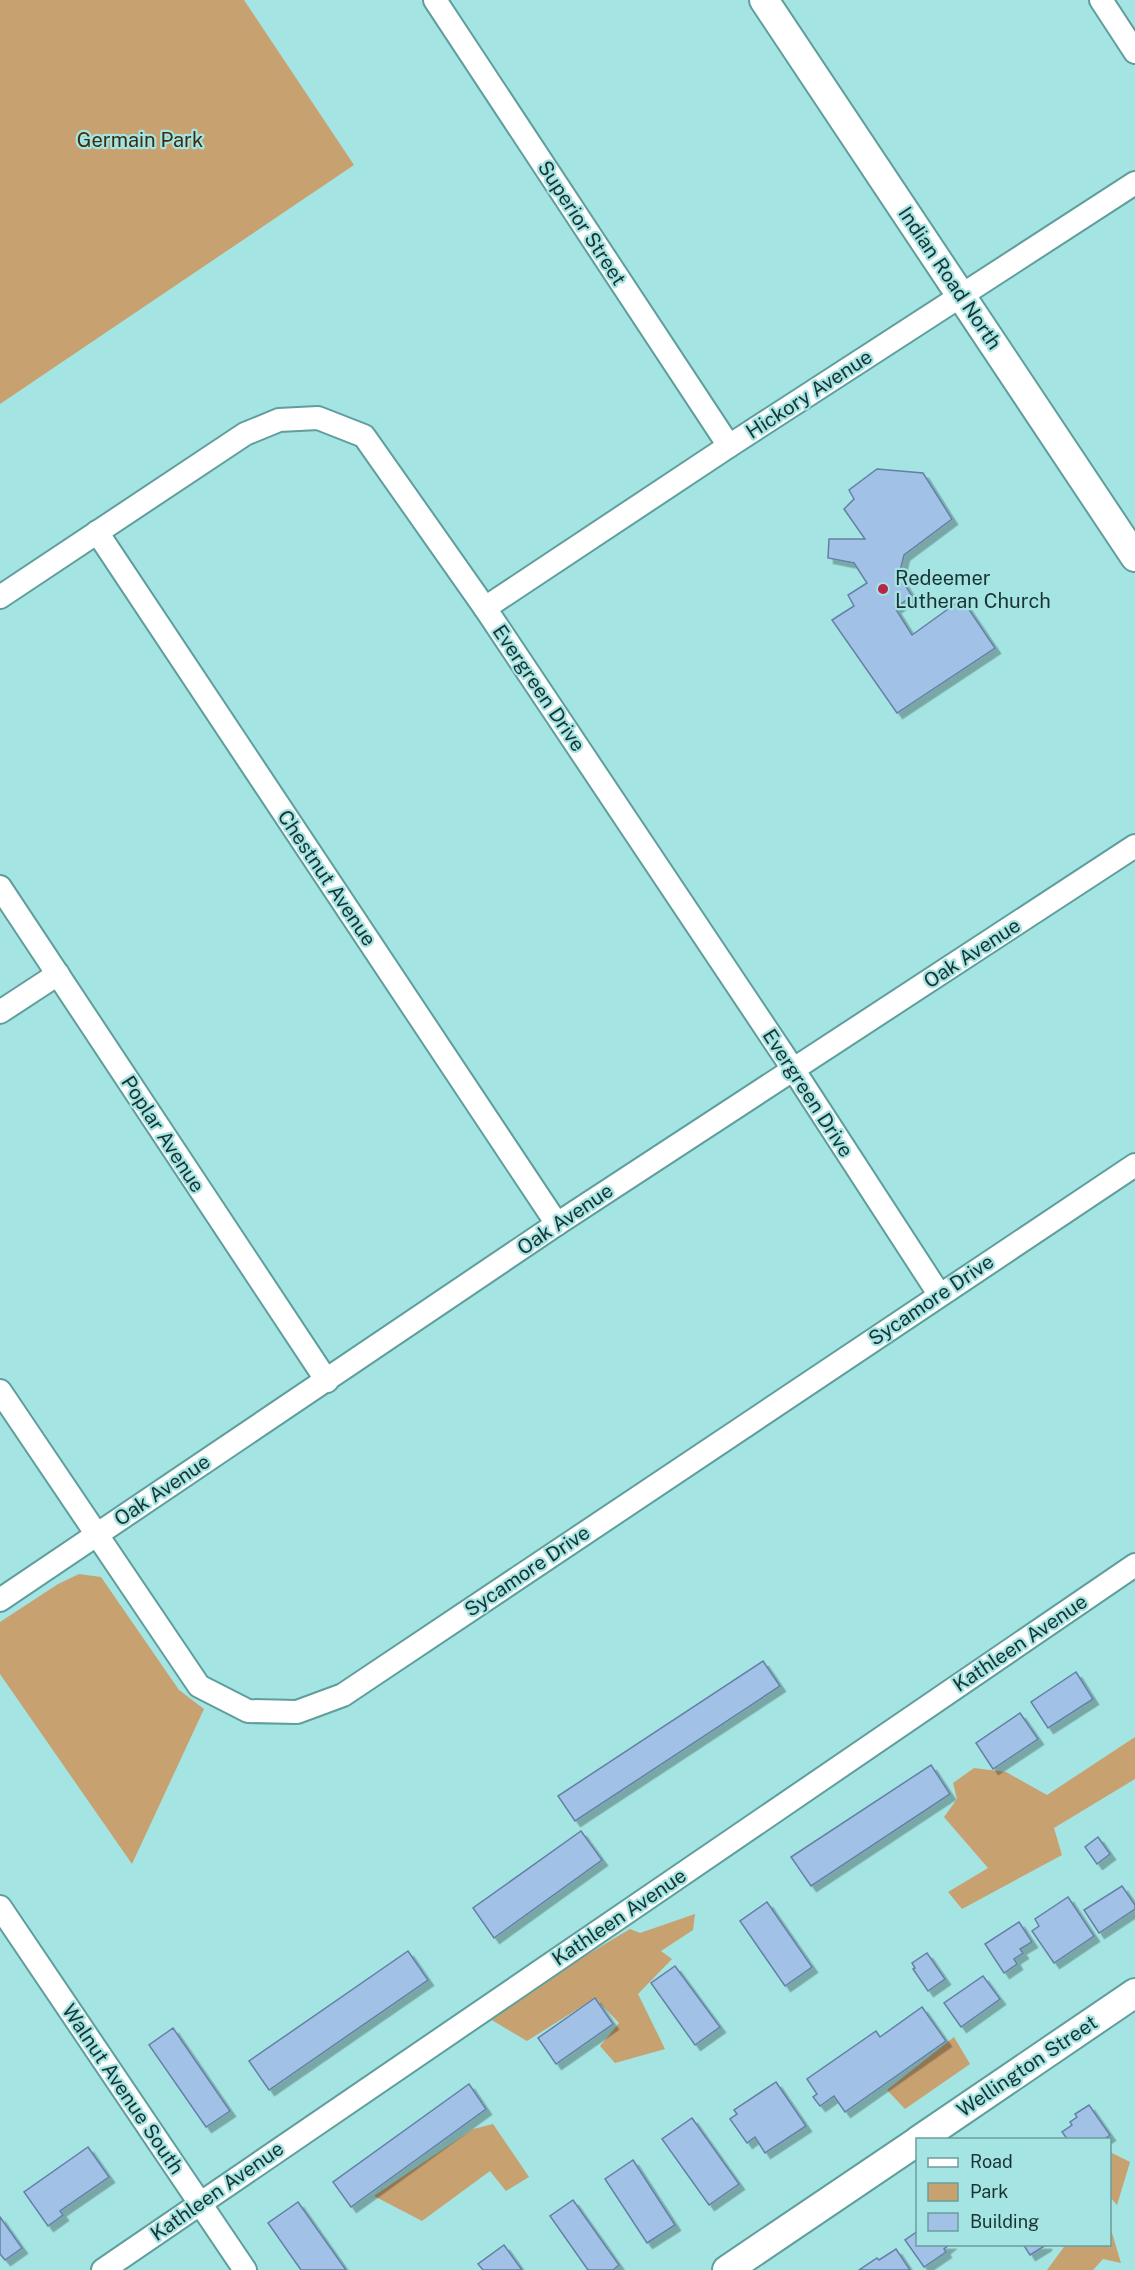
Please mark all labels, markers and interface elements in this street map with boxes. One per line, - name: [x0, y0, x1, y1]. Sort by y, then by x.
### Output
- park label: Germain Park: [77, 128, 203, 152]
- street label: Superior Street: [533, 156, 631, 290]
- street label: Indian Road North: [893, 202, 1007, 354]
- street label: Hickory Avenue: [742, 344, 876, 444]
- place label: Redeemer Lutheran Church: [895, 566, 1051, 613]
- marker: Redeemer Lutheran Church: [876, 582, 890, 596]
- street label: Evergreen Drive: [488, 620, 590, 756]
- street label: Chestnut Avenue: [273, 805, 381, 951]
- street label: Oak Avenue: [919, 913, 1025, 993]
- street label: Evergreen Drive: [758, 1024, 858, 1162]
- street label: Poplar Avenue: [116, 1071, 210, 1197]
- street label: Oak Avenue: [513, 1178, 617, 1260]
- street label: Sycamore Drive: [864, 1249, 998, 1351]
- street label: Oak Avenue: [110, 1449, 214, 1531]
- street label: Sycamore Drive: [460, 1520, 594, 1622]
- street label: Kathleen Avenue: [948, 1589, 1092, 1697]
- street label: Kathleen Avenue: [547, 1863, 691, 1971]
- street label: Walnut Avenue South: [57, 1999, 189, 2179]
- street label: Wellington Street: [952, 2010, 1102, 2122]
- street label: Kathleen Avenue: [146, 2136, 288, 2246]
- legend: [916, 2138, 1111, 2246]
- text: Road: [970, 2151, 1013, 2172]
- text: Park: [970, 2181, 1008, 2202]
- text: Building: [970, 2211, 1039, 2232]

